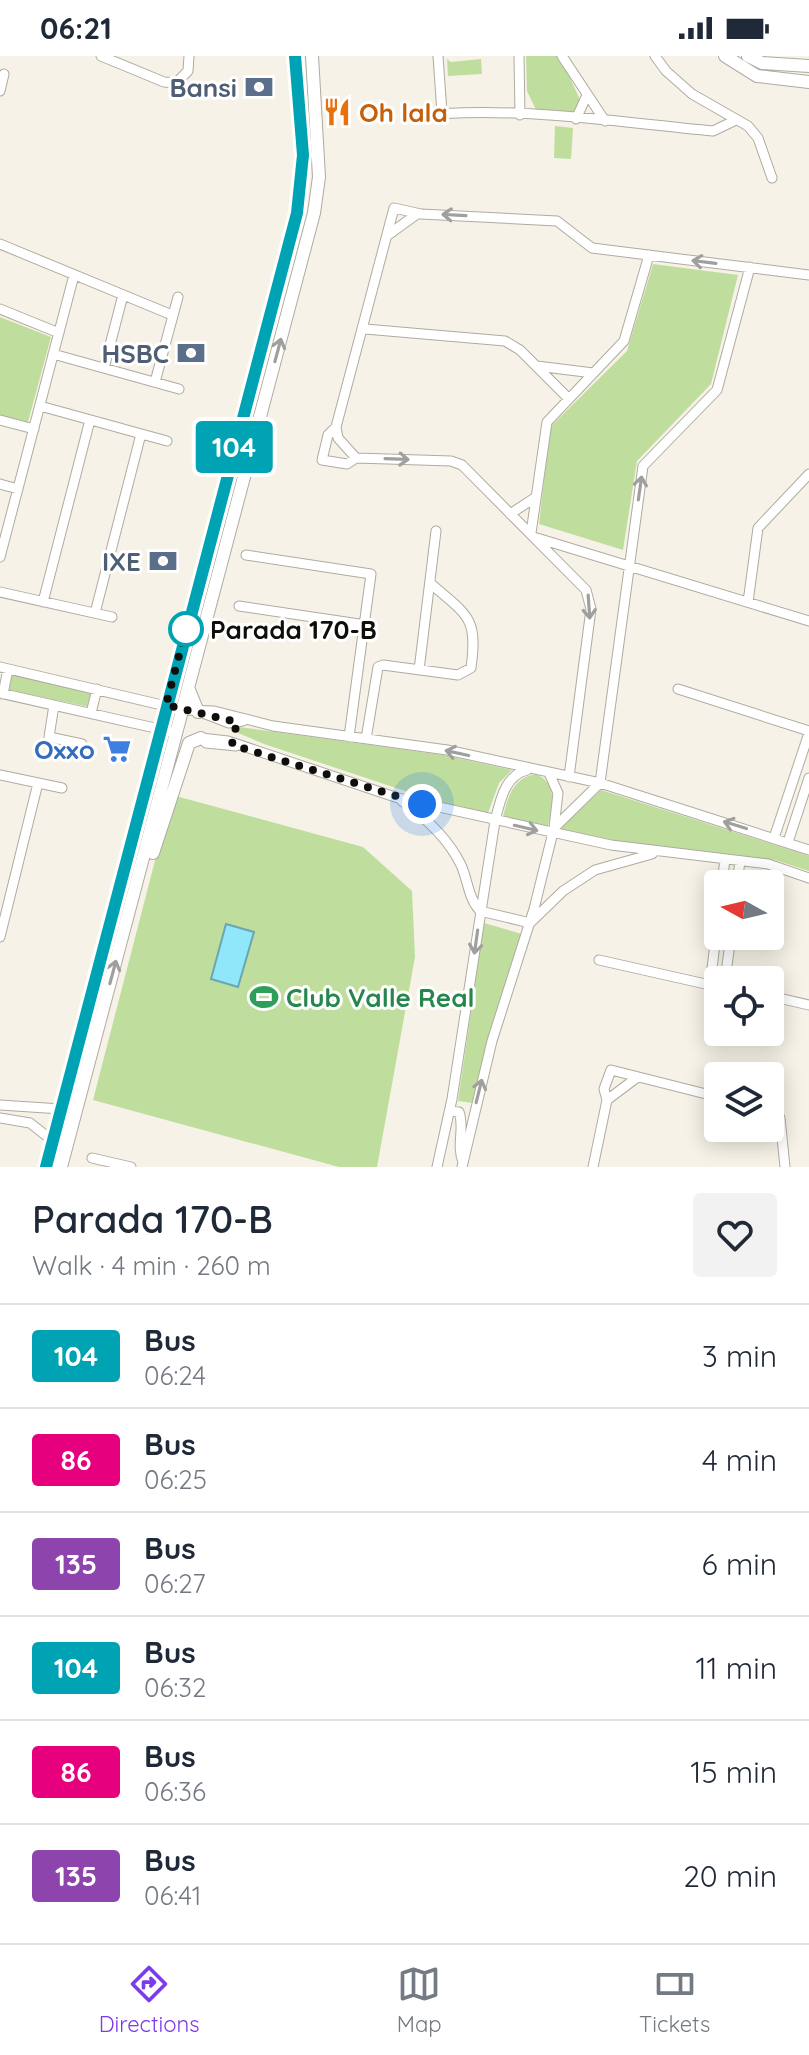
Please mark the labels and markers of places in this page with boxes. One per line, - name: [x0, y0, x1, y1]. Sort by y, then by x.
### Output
- place label: Bansi: [169, 71, 237, 104]
- bank icon: Bansi: [244, 72, 274, 102]
- place label: Oh lala: [359, 96, 448, 129]
- restaurant icon: Oh lala: [322, 97, 352, 127]
- place label: HSBC: [101, 337, 169, 370]
- bank icon: HSBC: [176, 338, 206, 368]
- place label: IXE: [102, 545, 141, 578]
- bank icon: IXE: [148, 546, 178, 576]
- marker: Parada 170-B: [169, 612, 203, 646]
- place label: Parada 170-B: [210, 613, 377, 646]
- place label: Oxxo: [34, 733, 95, 766]
- supermarket icon: Oxxo: [102, 734, 132, 764]
- place label: Club Valle Real: [286, 981, 475, 1014]
- sports icon: Club Valle Real: [249, 982, 279, 1012]

